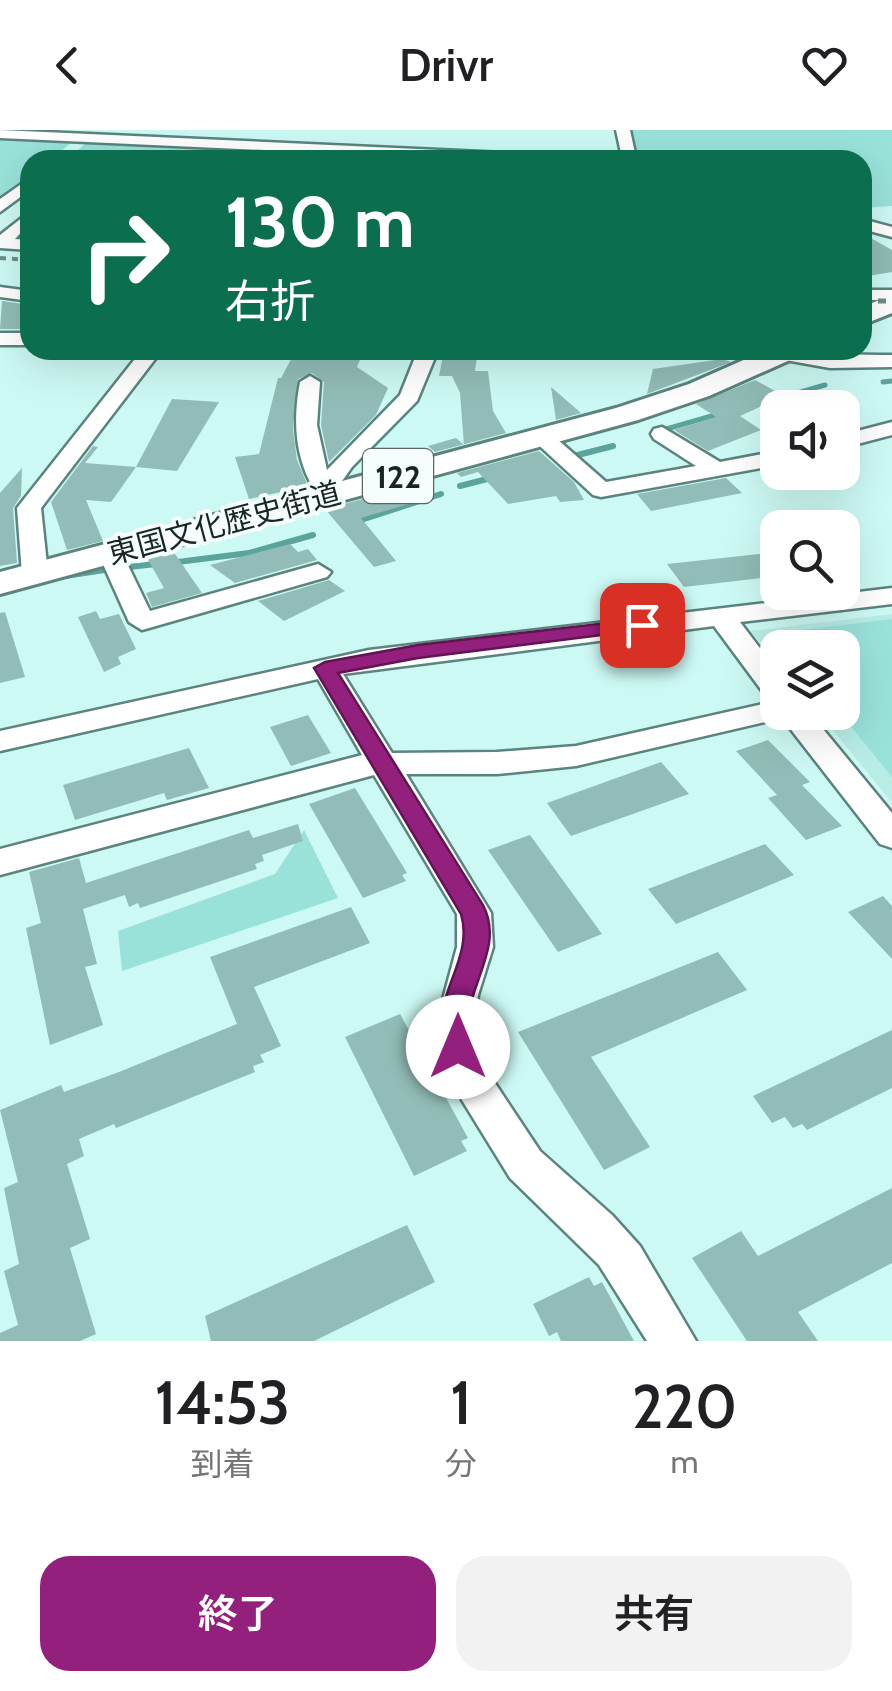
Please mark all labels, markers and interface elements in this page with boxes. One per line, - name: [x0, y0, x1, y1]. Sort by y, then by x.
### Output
- icon: back: [40, 38, 95, 93]
- text: Drivr: [399, 38, 493, 92]
- icon: heart: [797, 38, 852, 93]
- text: 130 m: [225, 179, 415, 265]
- icon: right: [60, 190, 190, 320]
- text: 右折: [225, 274, 315, 328]
- map controls: [760, 390, 860, 730]
- button: sound: [760, 390, 860, 490]
- road number: 122: [363, 449, 433, 503]
- street label: 東国文化歴史街道: [103, 474, 345, 572]
- button: search: [760, 510, 860, 610]
- pin: [600, 583, 685, 668]
- icon: arrive: [615, 598, 670, 653]
- button: layers: [760, 630, 860, 730]
- position arrow: [406, 995, 510, 1099]
- text: 14:53: [155, 1366, 290, 1439]
- text: 1: [450, 1366, 472, 1439]
- text: 220: [632, 1370, 737, 1443]
- text: m: [670, 1442, 699, 1481]
- text: 到着: [190, 1444, 254, 1483]
- text: 分: [445, 1444, 477, 1483]
- button: 終了: [40, 1556, 436, 1671]
- button: 共有: [456, 1556, 852, 1671]

